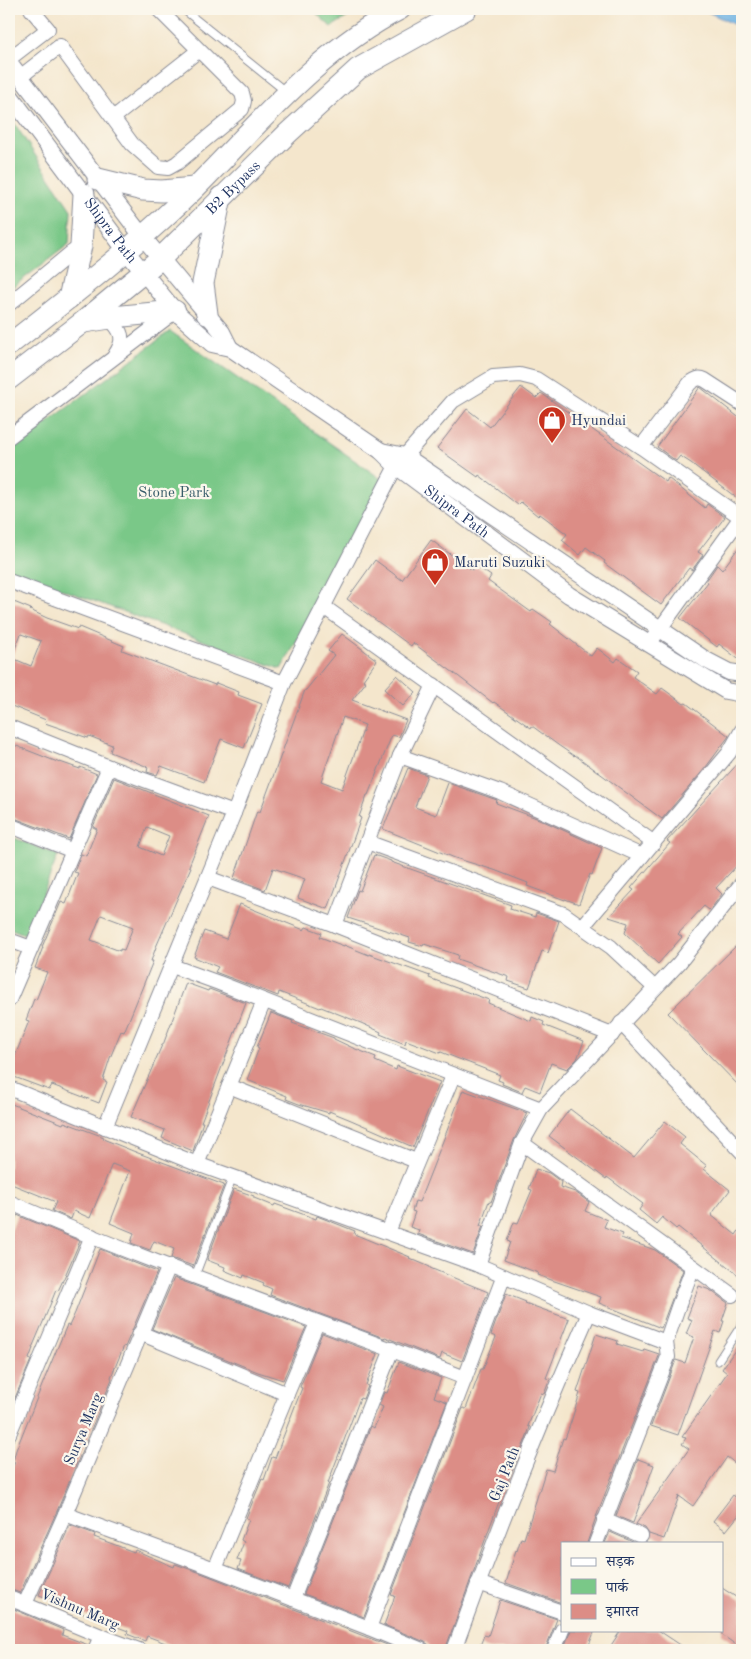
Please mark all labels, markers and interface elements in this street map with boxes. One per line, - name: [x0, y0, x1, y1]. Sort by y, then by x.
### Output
- street label: B2 Bypass: [204, 159, 264, 218]
- street label: Shipra Path: [80, 196, 139, 267]
- shop icon: Hyundai: [537, 405, 567, 444]
- place label: Hyundai: [571, 414, 626, 429]
- street label: Shipra Path: [420, 483, 491, 542]
- park label: Stone Park: [138, 486, 210, 501]
- shop icon: Maruti Suzuki: [420, 547, 450, 586]
- place label: Maruti Suzuki: [454, 556, 545, 571]
- street label: Surya Marg: [62, 1391, 106, 1468]
- street label: Gaj Path: [488, 1445, 523, 1504]
- legend: [561, 1542, 724, 1632]
- text: सड़क: [605, 1555, 635, 1570]
- text: पार्क: [605, 1578, 629, 1596]
- street label: Vishnu Marg: [38, 1587, 121, 1634]
- text: इमारत: [605, 1605, 640, 1620]

